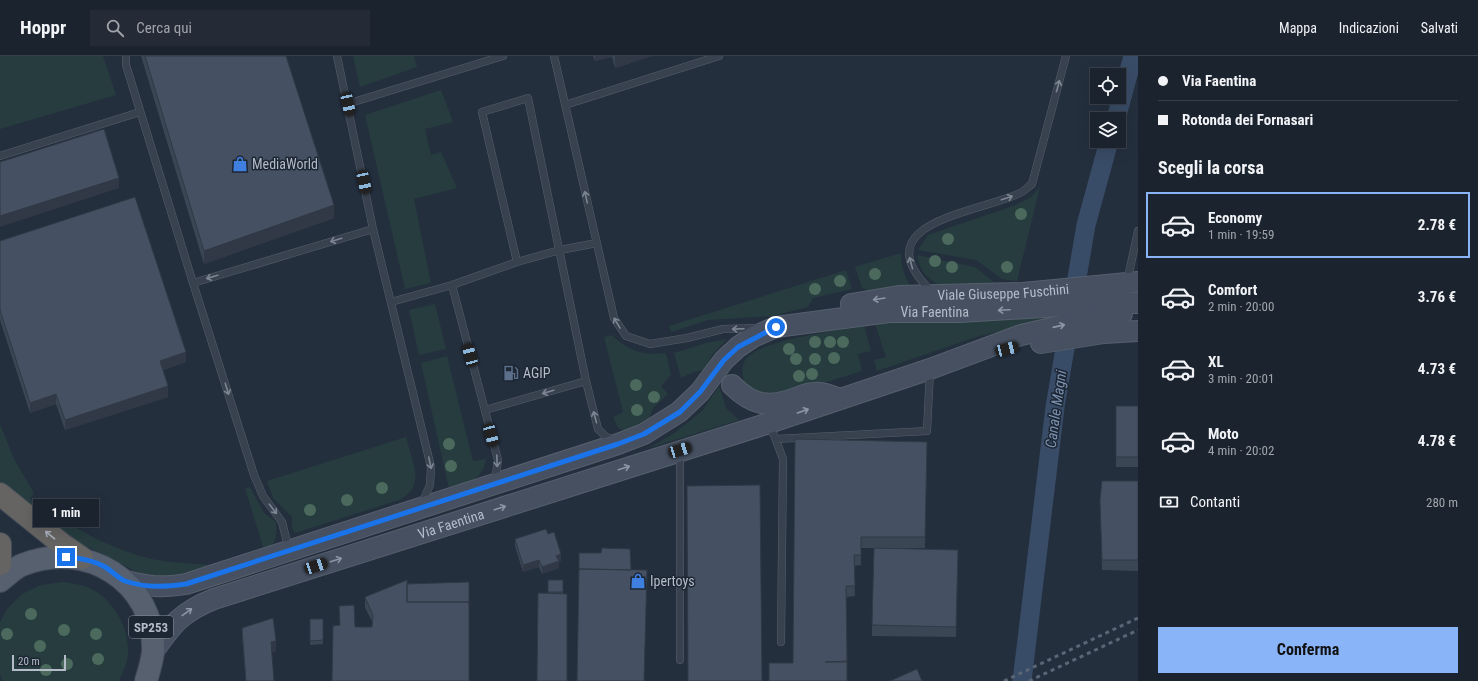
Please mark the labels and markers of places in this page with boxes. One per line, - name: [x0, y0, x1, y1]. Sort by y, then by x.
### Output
- shop icon: MediaWorld: [231, 155, 249, 173]
- place label: MediaWorld: [252, 156, 318, 172]
- fuel station icon: AGIP: [502, 364, 520, 382]
- place label: AGIP: [523, 365, 551, 381]
- shop icon: Ipertoys: [629, 572, 647, 590]
- place label: Ipertoys: [650, 573, 695, 589]

